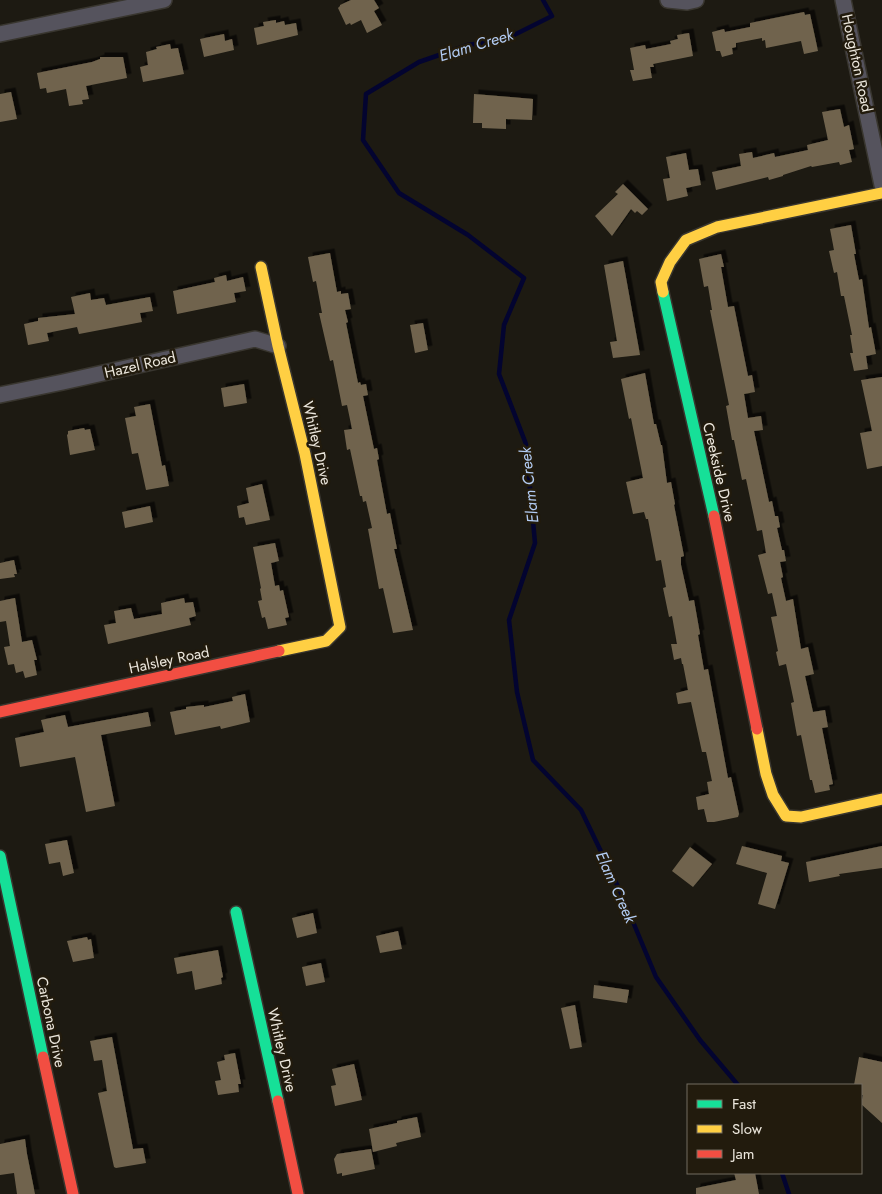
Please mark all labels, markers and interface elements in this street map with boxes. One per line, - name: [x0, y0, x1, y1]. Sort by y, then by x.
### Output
- street label: Houghton Road: [836, 12, 878, 114]
- water label: Elam Creek: [436, 22, 517, 67]
- street label: Hazel Road: [102, 346, 178, 384]
- street label: Whitley Drive: [297, 399, 337, 487]
- street label: Creekside Drive: [697, 420, 741, 524]
- water label: Elam Creek: [513, 445, 544, 524]
- street label: Halsley Road: [127, 641, 211, 679]
- water label: Elam Creek: [590, 847, 643, 928]
- street label: Carbona Drive: [31, 975, 71, 1070]
- street label: Whitley Drive: [262, 1006, 302, 1094]
- legend: [687, 1084, 862, 1174]
- text: Fast: [732, 1093, 756, 1115]
- text: Slow: [732, 1118, 763, 1140]
- text: Jam: [730, 1143, 755, 1165]

